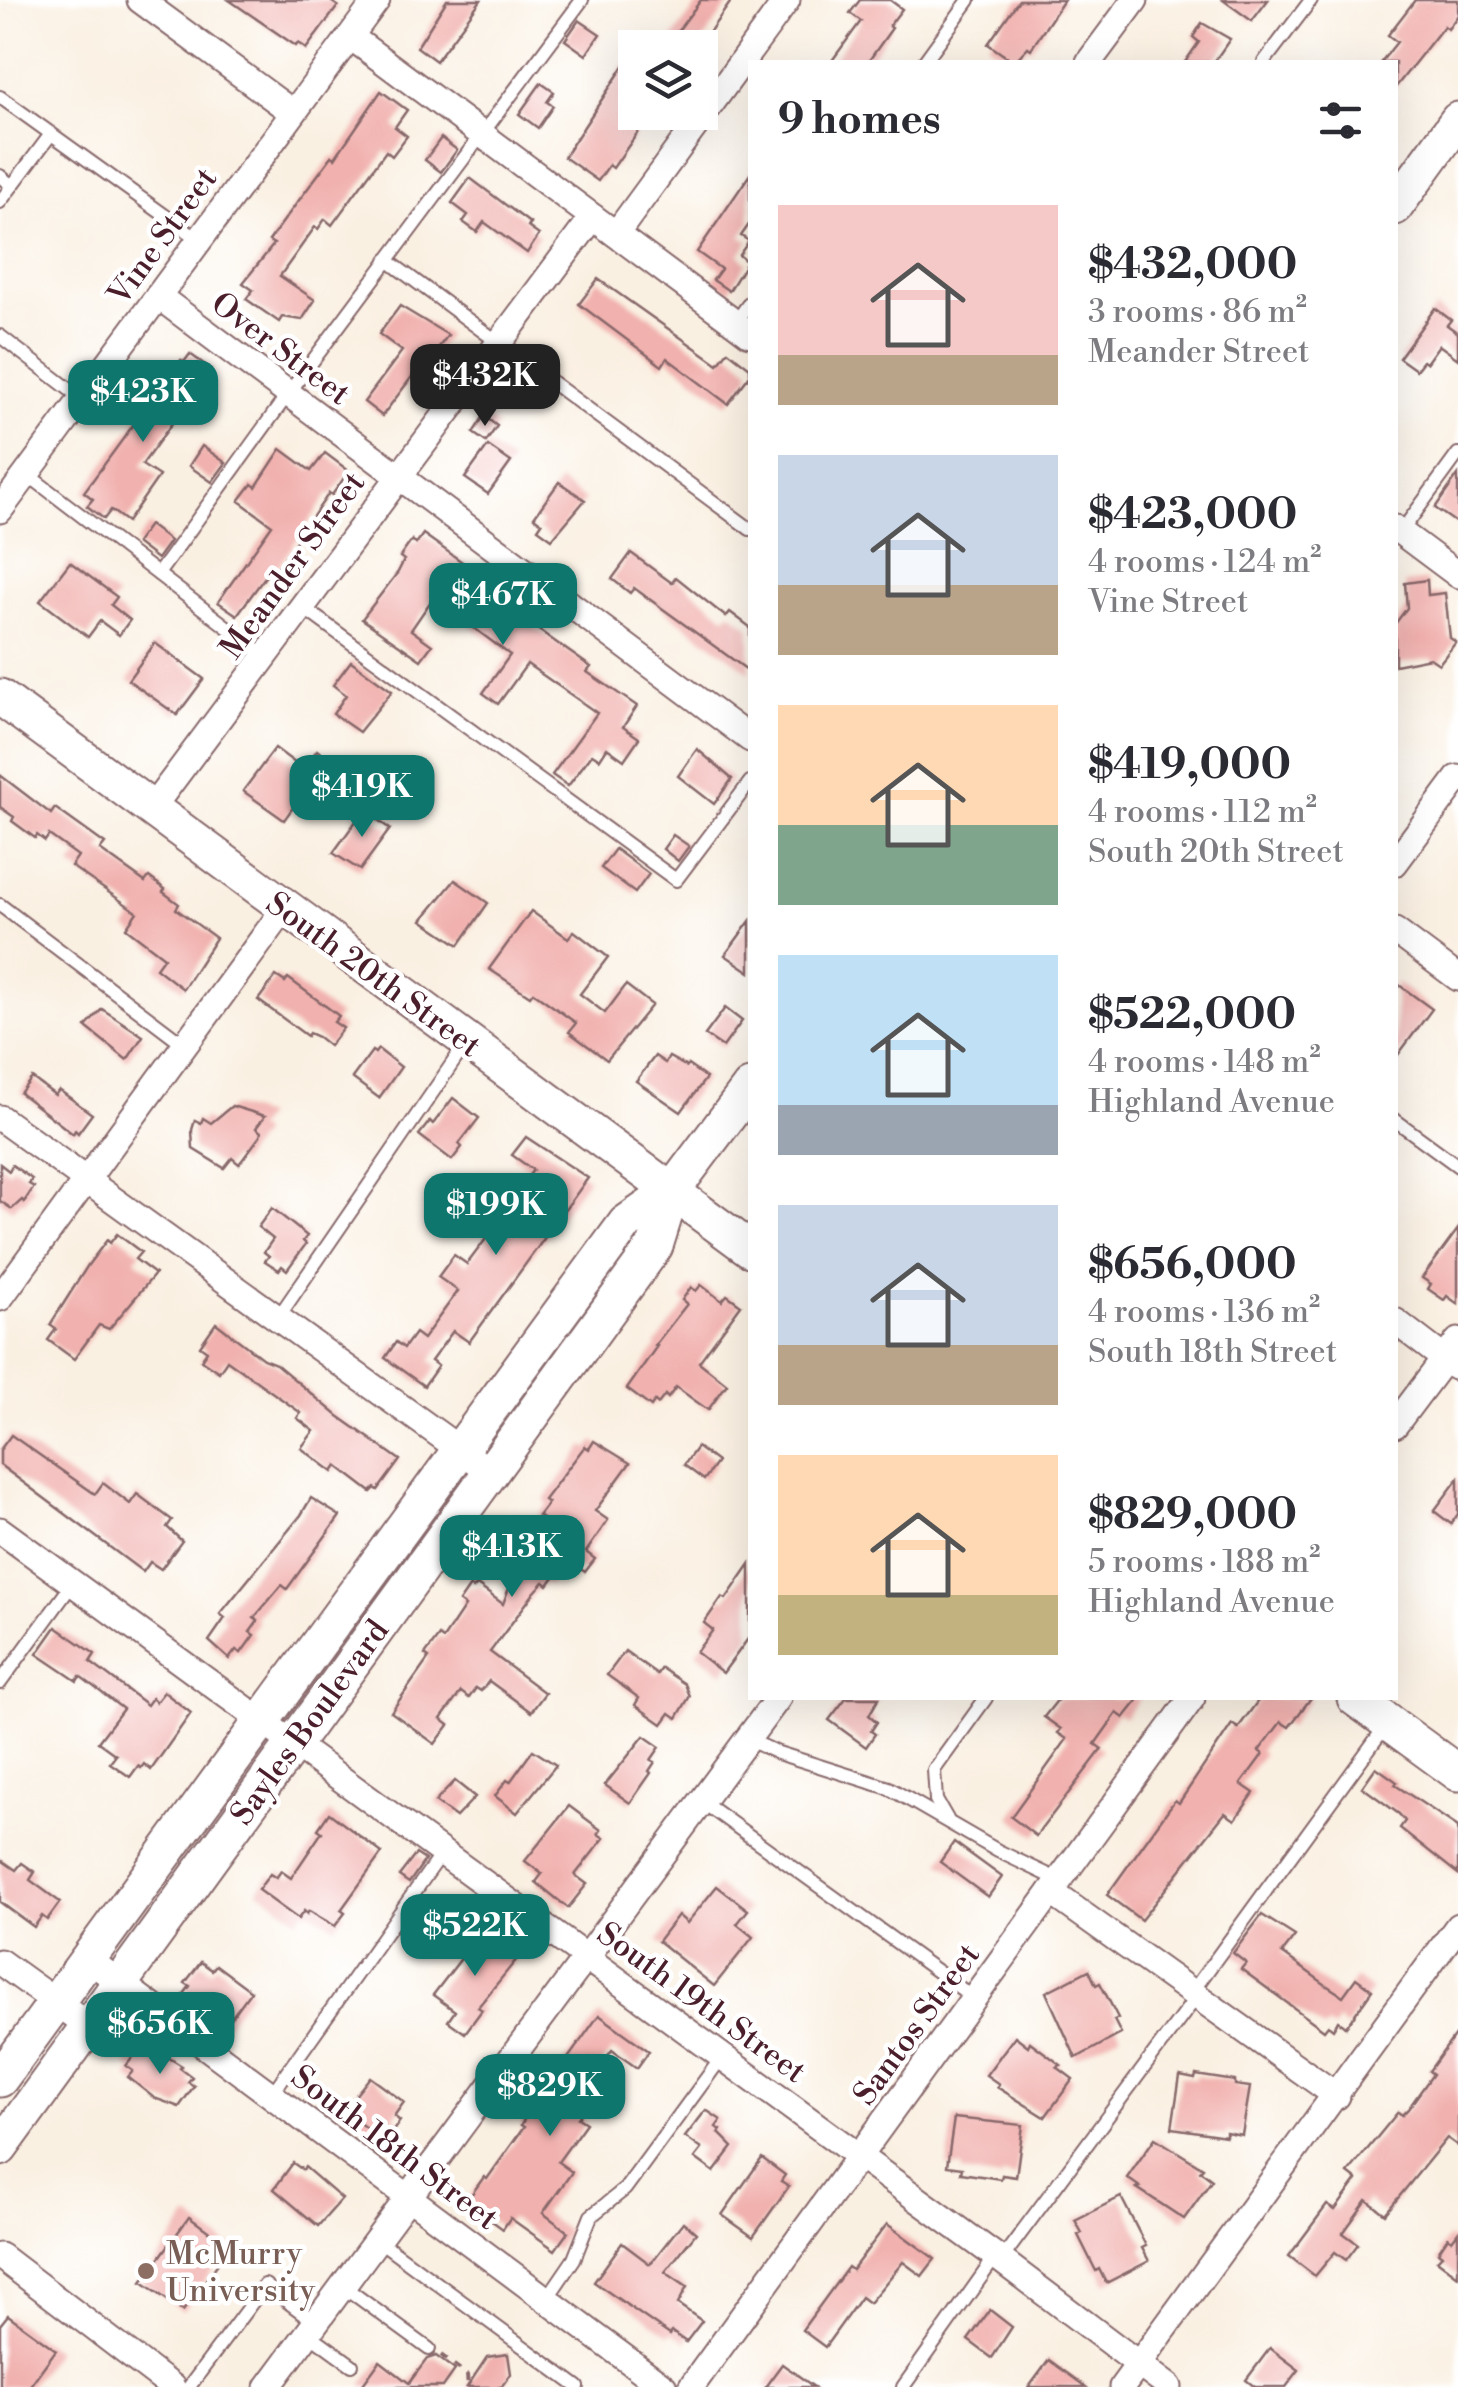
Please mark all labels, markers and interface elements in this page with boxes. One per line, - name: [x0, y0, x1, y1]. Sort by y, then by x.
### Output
- map controls: [618, 30, 718, 130]
- button: layers: [618, 30, 718, 130]
- icon: filters: [1313, 93, 1368, 148]
- text: 9 homes: [778, 94, 941, 147]
- street label: Vine Street: [99, 160, 226, 314]
- text: $432,000: [1088, 239, 1297, 292]
- icon: home: [858, 245, 978, 365]
- street label: Over Street: [203, 283, 358, 414]
- text: 3 rooms · 86 m²: [1088, 292, 1307, 332]
- text: Meander Street: [1088, 332, 1309, 372]
- pin: $432K: [415, 344, 555, 429]
- text: $432K: [432, 356, 538, 396]
- pin: $423K: [73, 360, 213, 445]
- text: $423K: [90, 372, 196, 412]
- street label: Meander Street: [212, 464, 374, 667]
- text: $423,000: [1088, 489, 1297, 542]
- icon: home: [858, 495, 978, 615]
- text: 4 rooms · 124 m²: [1088, 542, 1321, 582]
- pin: $467K: [433, 563, 573, 648]
- text: $467K: [451, 575, 555, 615]
- text: Vine Street: [1088, 582, 1248, 622]
- text: $419,000: [1088, 739, 1291, 792]
- icon: home: [858, 745, 978, 865]
- pin: $419K: [292, 755, 432, 840]
- text: $419K: [311, 767, 413, 807]
- text: 4 rooms · 112 m²: [1088, 792, 1317, 832]
- text: South 20th Street: [1088, 832, 1344, 872]
- street label: South 20th Street: [258, 883, 489, 1066]
- text: $522,000: [1088, 989, 1296, 1042]
- icon: home: [858, 995, 978, 1115]
- text: 4 rooms · 148 m²: [1088, 1042, 1321, 1082]
- text: Highland Avenue: [1088, 1082, 1335, 1122]
- pin: $199K: [426, 1173, 566, 1258]
- text: $199K: [446, 1185, 546, 1225]
- text: $656,000: [1088, 1239, 1296, 1292]
- icon: home: [858, 1245, 978, 1365]
- text: 4 rooms · 136 m²: [1088, 1292, 1320, 1332]
- text: South 18th Street: [1088, 1332, 1337, 1372]
- text: $829,000: [1088, 1489, 1297, 1542]
- icon: home: [858, 1495, 978, 1615]
- pin: $413K: [442, 1515, 582, 1600]
- text: $413K: [462, 1527, 562, 1567]
- text: 5 rooms · 188 m²: [1088, 1542, 1320, 1582]
- text: Highland Avenue: [1088, 1582, 1335, 1622]
- street label: Sayles Boulevard: [222, 1612, 398, 1833]
- pin: $522K: [405, 1894, 545, 1979]
- text: $522K: [423, 1906, 527, 1946]
- street label: South 19th Street: [589, 1914, 814, 2092]
- street label: Santos Street: [845, 1936, 989, 2113]
- pin: $656K: [90, 1992, 230, 2077]
- text: $656K: [107, 2004, 213, 2044]
- pin: $829K: [480, 2054, 620, 2139]
- street label: South 18th Street: [283, 2057, 506, 2239]
- text: $829K: [497, 2066, 603, 2106]
- place label: McMurry University: [166, 2234, 315, 2311]
- marker: McMurry University: [135, 2260, 157, 2282]

